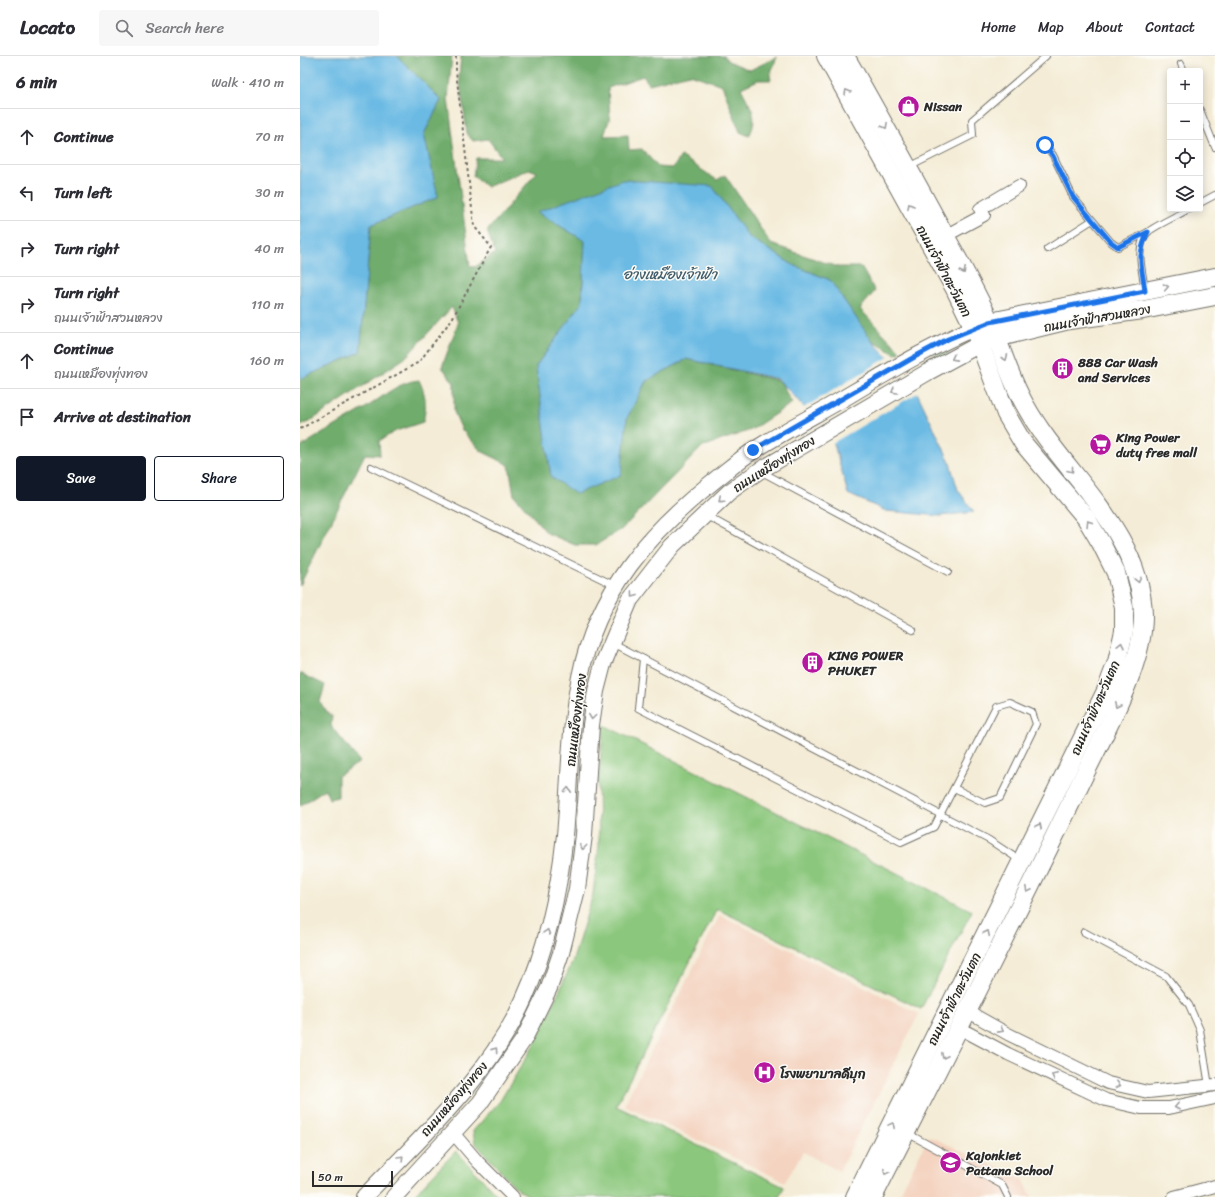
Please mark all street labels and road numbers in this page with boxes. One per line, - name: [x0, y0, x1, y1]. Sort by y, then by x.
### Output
- street label: ถนนเจ้าฟ้าตะวันตก: [910, 221, 978, 322]
- street label: ถนนเจ้าฟ้าสวนหลวง: [1042, 297, 1152, 339]
- street label: ถนนเหมืองทุ่งทอง: [728, 429, 820, 499]
- street label: ถนนเจ้าฟ้าตะวันตก: [1064, 656, 1126, 759]
- street label: ถนนเหมืองทุ่งทอง: [559, 672, 593, 768]
- street label: ถนนเจ้าฟ้าตะวันตก: [921, 948, 988, 1050]
- street label: ถนนเหมืองทุ่งทอง: [415, 1056, 493, 1142]

